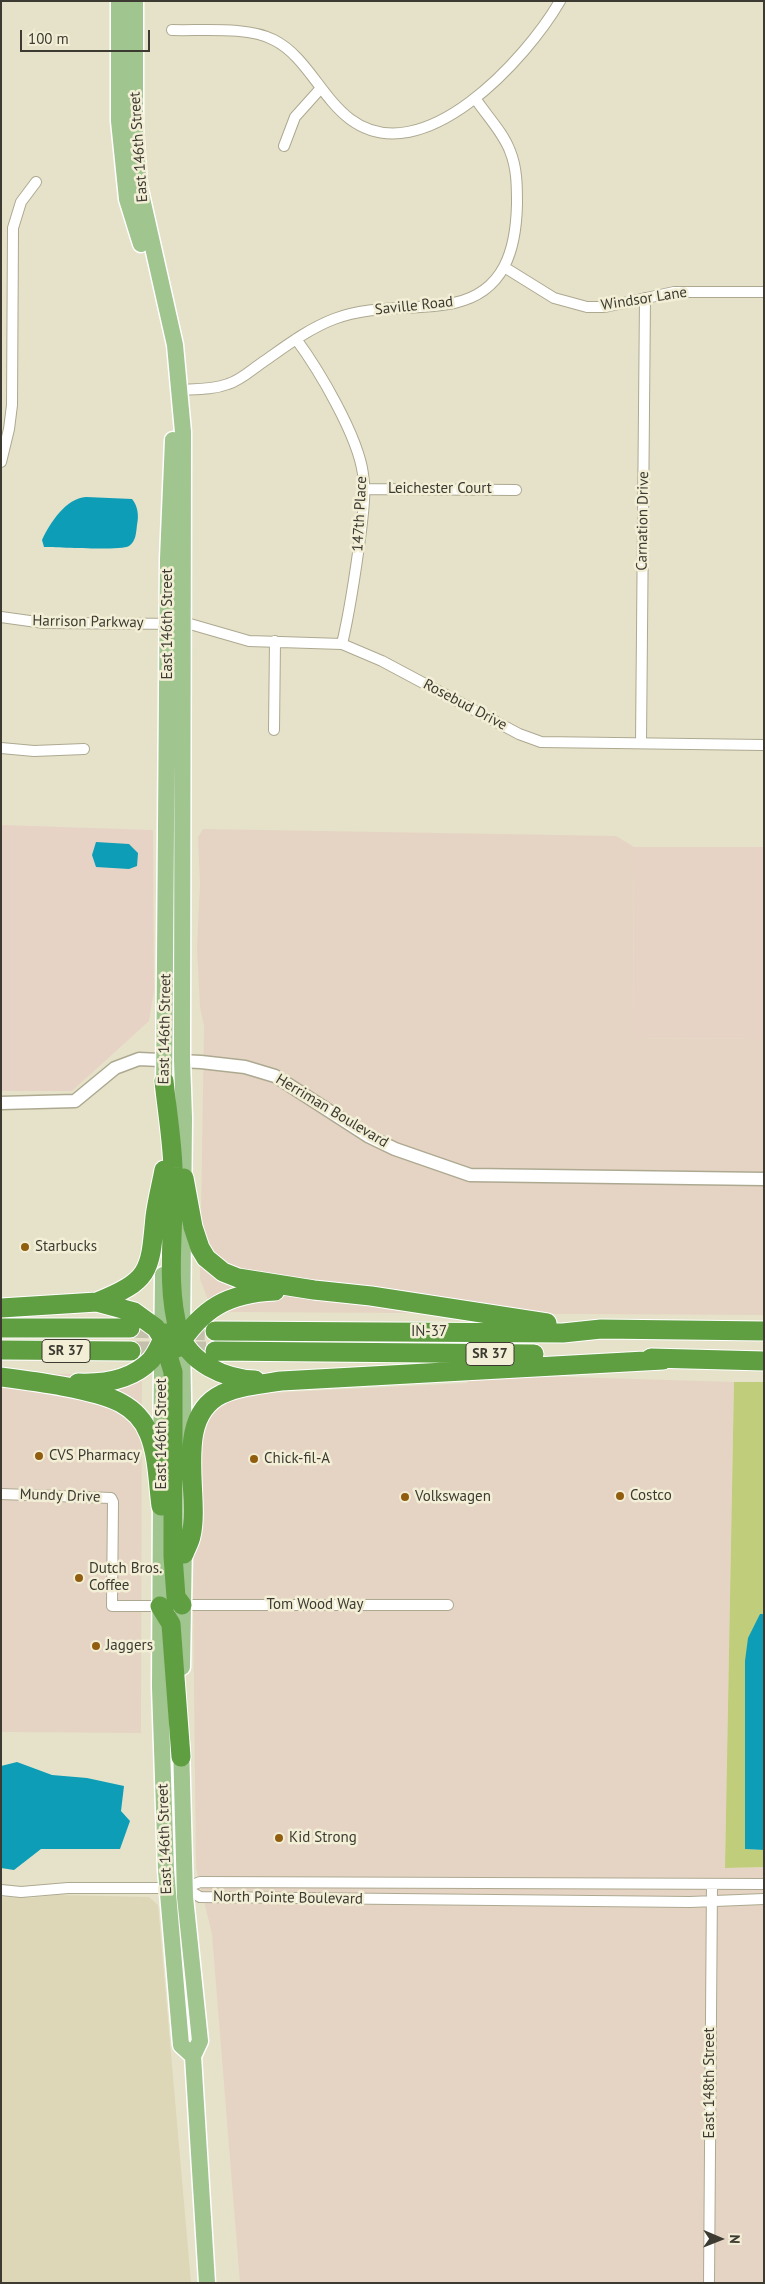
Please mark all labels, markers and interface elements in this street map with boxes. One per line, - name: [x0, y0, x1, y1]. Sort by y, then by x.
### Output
- scale bar: [22, 20, 152, 52]
- text: 100 m: [28, 29, 69, 48]
- street label: East 146th Street: [126, 91, 152, 203]
- street label: Windsor Lane: [600, 283, 688, 315]
- street label: Saville Road: [374, 293, 454, 319]
- street label: Carnation Drive: [633, 471, 653, 571]
- street label: 147th Place: [349, 476, 371, 552]
- street label: Leichester Court: [388, 480, 492, 498]
- street label: East 146th Street: [159, 568, 177, 680]
- street label: Harrison Parkway: [32, 612, 144, 632]
- street label: Rosebud Drive: [420, 675, 510, 735]
- street label: East 146th Street: [155, 973, 175, 1085]
- street label: Herriman Boulevard: [272, 1070, 392, 1152]
- place label: Starbucks: [35, 1238, 97, 1256]
- marker: Starbucks: [19, 1241, 31, 1253]
- street label: IN-37: [411, 1323, 447, 1341]
- road number: SR 37: [42, 1340, 90, 1362]
- road number: SR 37: [466, 1342, 514, 1366]
- street label: East 146th Street: [153, 1378, 171, 1490]
- place label: CVS Pharmacy: [49, 1447, 140, 1465]
- marker: CVS Pharmacy: [33, 1450, 45, 1462]
- place label: Chick-fil-A: [264, 1450, 330, 1468]
- marker: Chick-fil-A: [248, 1453, 260, 1465]
- street label: Mundy Drive: [19, 1486, 101, 1506]
- place label: Costco: [630, 1487, 672, 1505]
- place label: Volkswagen: [415, 1488, 491, 1506]
- marker: Costco: [614, 1490, 626, 1502]
- marker: Volkswagen: [399, 1491, 411, 1503]
- place label: Dutch Bros. Coffee: [89, 1560, 162, 1595]
- marker: Dutch Bros. Coffee: [73, 1572, 85, 1584]
- street label: Tom Wood Way: [267, 1596, 363, 1614]
- place label: Jaggers: [106, 1637, 153, 1655]
- marker: Jaggers: [90, 1640, 102, 1652]
- street label: East 146th Street: [154, 1783, 176, 1895]
- place label: Kid Strong: [289, 1829, 357, 1847]
- marker: Kid Strong: [273, 1832, 285, 1844]
- street label: North Pointe Boulevard: [213, 1888, 363, 1908]
- street label: East 148th Street: [701, 2027, 719, 2139]
- north arrow: [695, 2214, 745, 2264]
- text: N: [726, 2234, 744, 2244]

